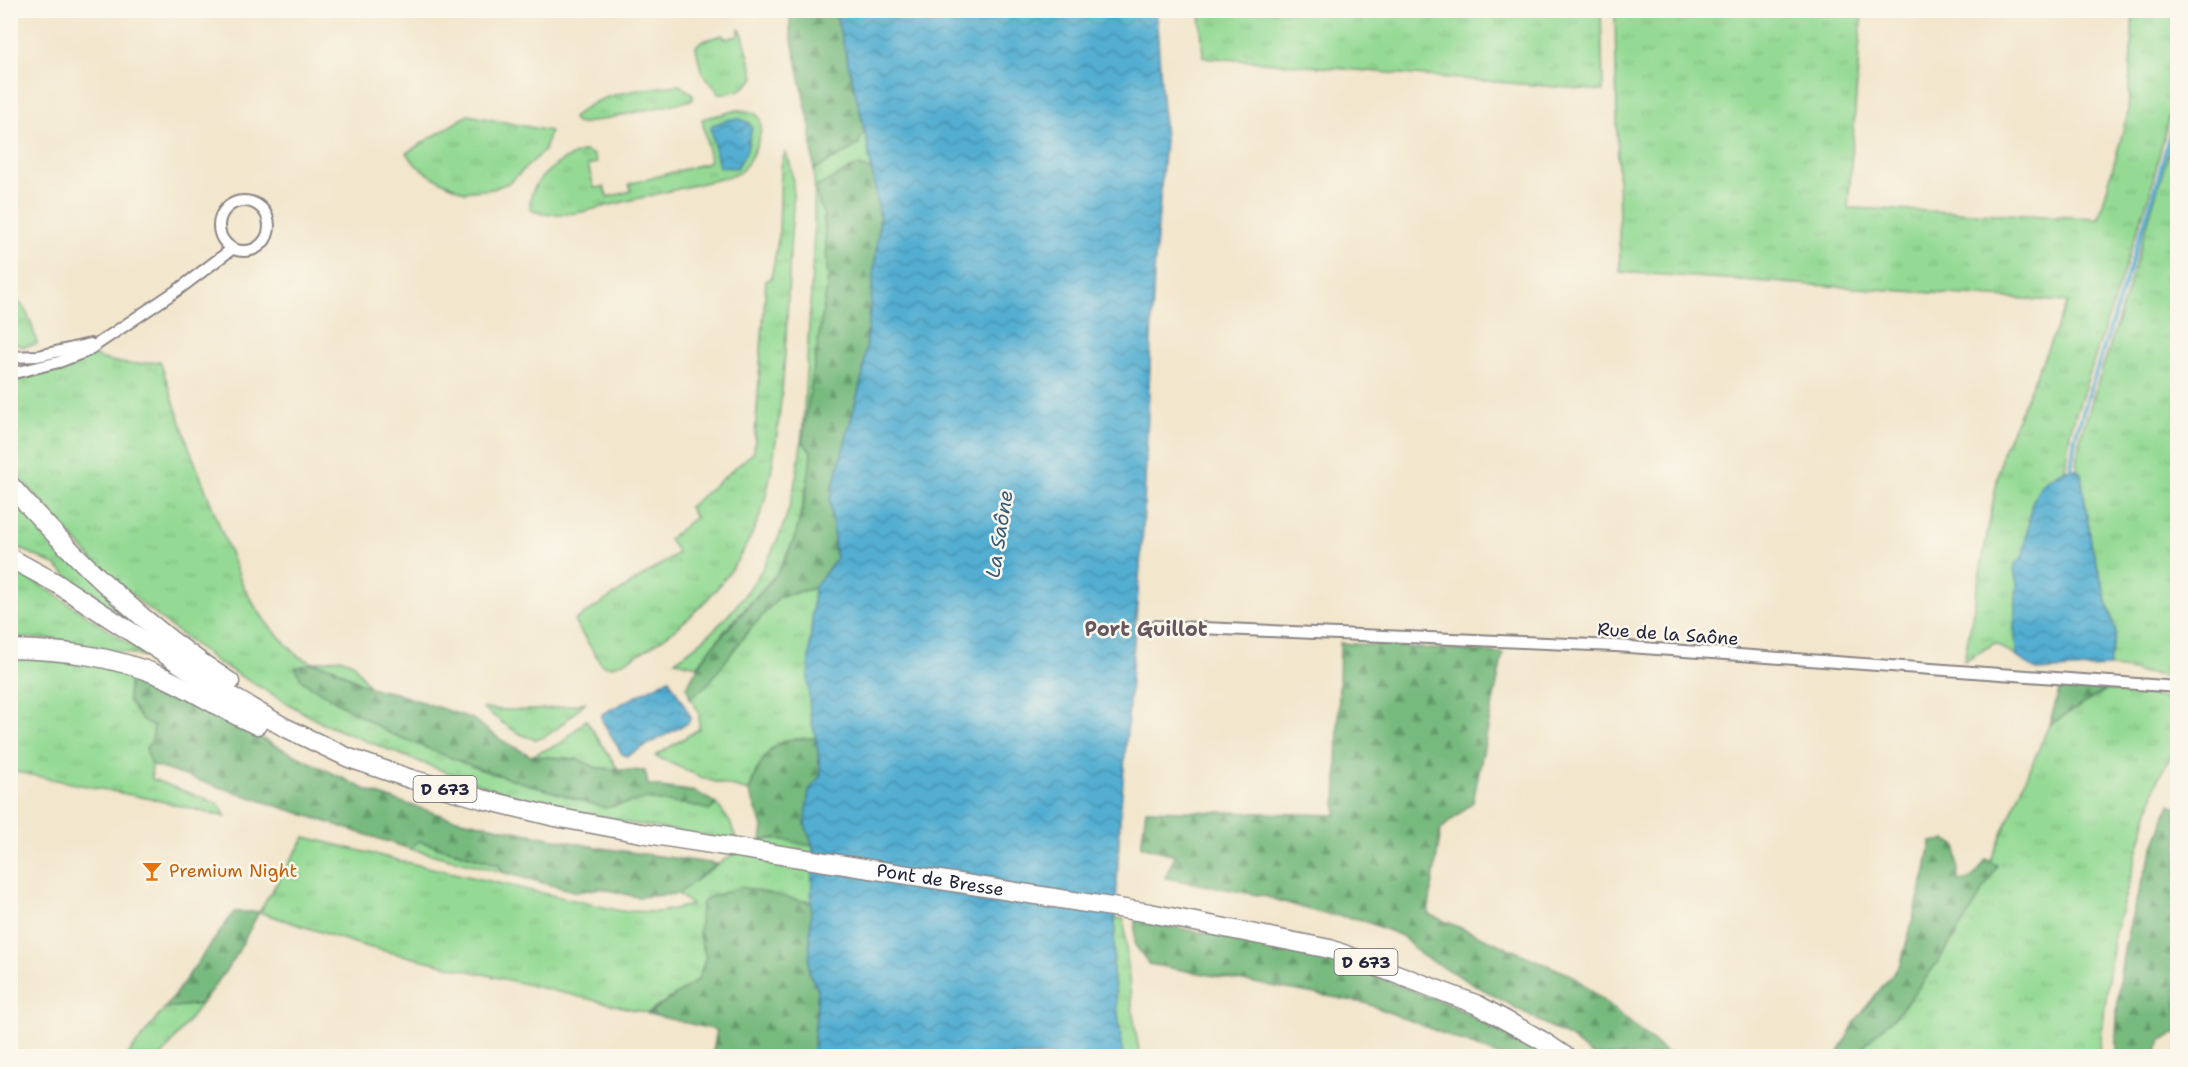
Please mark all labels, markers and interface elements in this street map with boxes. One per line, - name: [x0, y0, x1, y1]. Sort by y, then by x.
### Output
- water label: La Saône: [979, 488, 1019, 580]
- district label: Port Guillot: [1085, 616, 1208, 642]
- street label: Rue de la Saône: [1597, 617, 1739, 651]
- road number: D 673: [414, 776, 476, 802]
- street label: Pont de Bresse: [875, 858, 1006, 902]
- bar icon: Premium Night: [140, 859, 164, 883]
- place label: Premium Night: [169, 859, 297, 883]
- road number: D 673: [1334, 949, 1398, 975]

